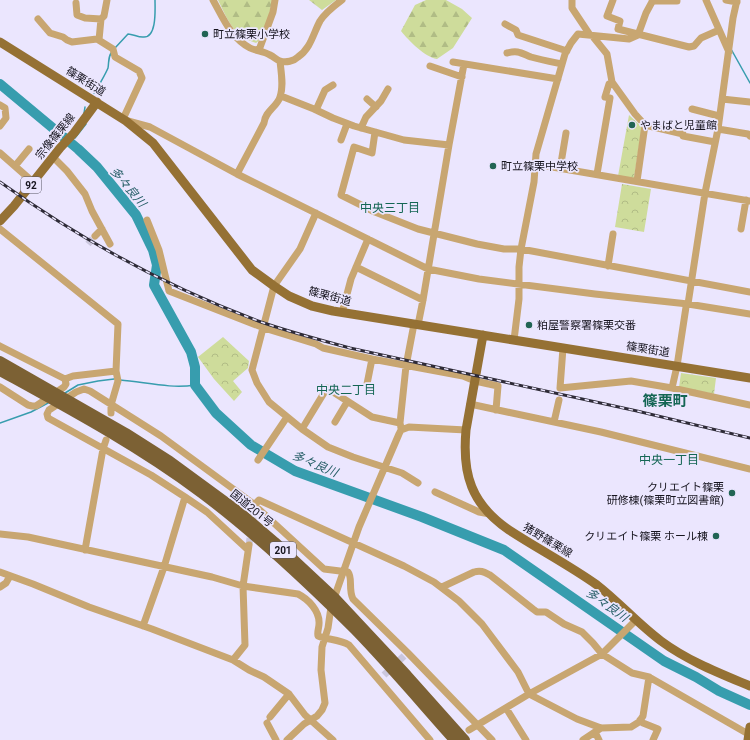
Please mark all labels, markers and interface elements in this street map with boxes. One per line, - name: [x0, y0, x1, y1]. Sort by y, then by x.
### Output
- place label: 町立篠栗小学校: [213, 28, 290, 41]
- marker: 町立篠栗小学校: [200, 29, 210, 39]
- street label: 篠栗街道: [64, 64, 108, 99]
- street label: 宗像篠栗線: [33, 111, 78, 162]
- place label: やまばと児童館: [640, 119, 717, 132]
- marker: やまばと児童館: [627, 120, 637, 130]
- place label: 町立篠栗中学校: [501, 160, 578, 173]
- marker: 町立篠栗中学校: [488, 161, 498, 171]
- water label: 多々良川: [107, 164, 150, 211]
- road number: 92: [21, 177, 41, 193]
- district label: 中央三丁目: [360, 201, 420, 215]
- street label: 篠栗街道: [307, 285, 353, 308]
- place label: 粕屋警察署篠栗交番: [537, 319, 636, 332]
- marker: 粕屋警察署篠栗交番: [524, 320, 534, 330]
- street label: 篠栗街道: [625, 340, 671, 359]
- district label: 中央二丁目: [316, 383, 376, 397]
- district label: 篠栗町: [642, 392, 688, 410]
- water label: 多々良川: [290, 448, 342, 481]
- district label: 中央一丁目: [639, 453, 699, 467]
- place label: クリエイト篠栗 研修棟(篠栗町立図書館): [606, 481, 724, 507]
- street label: 国道201号: [228, 487, 276, 530]
- marker: クリエイト篠栗 研修棟(篠栗町立図書館): [727, 488, 737, 498]
- street label: 猪野篠栗線: [521, 521, 575, 560]
- place label: クリエイト篠栗 ホール棟: [584, 530, 708, 543]
- marker: クリエイト篠栗 ホール棟: [711, 531, 721, 541]
- road number: 201: [270, 542, 296, 558]
- water label: 多々良川: [583, 585, 632, 626]

